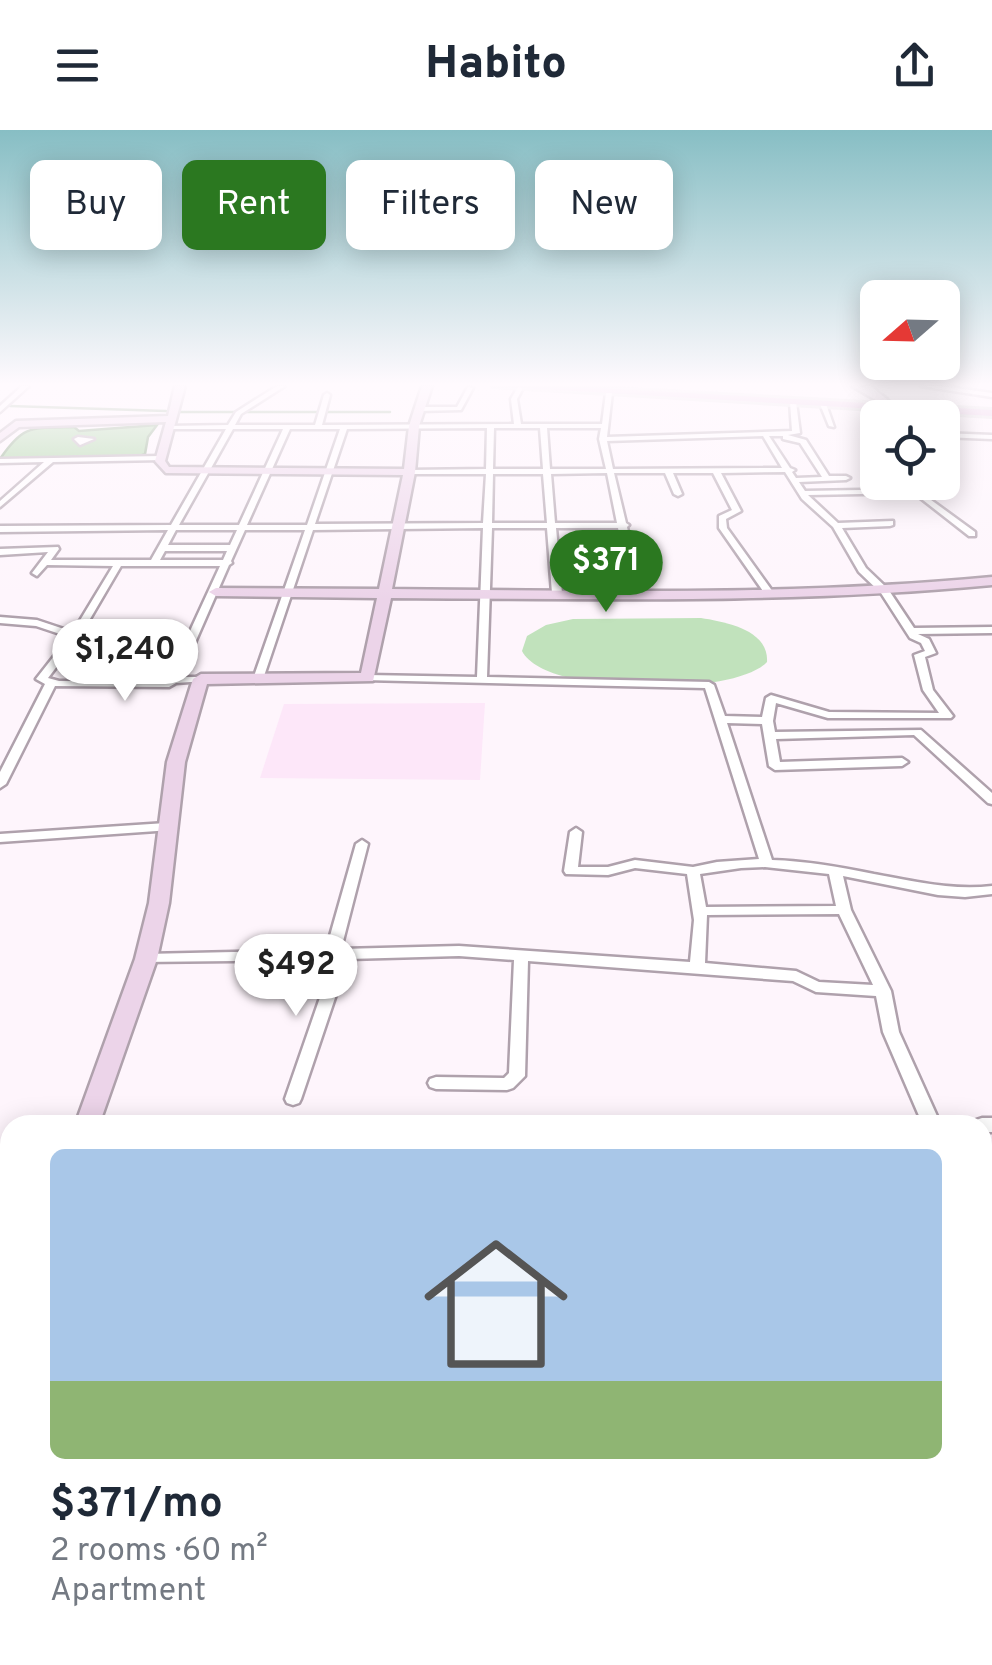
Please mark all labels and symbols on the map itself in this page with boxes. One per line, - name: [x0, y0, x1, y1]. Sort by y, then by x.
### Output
- north arrow: [860, 280, 960, 380]
- pin: $371: [547, 530, 665, 615]
- pin: $1,240: [44, 619, 206, 704]
- pin: $492: [237, 934, 355, 1019]

